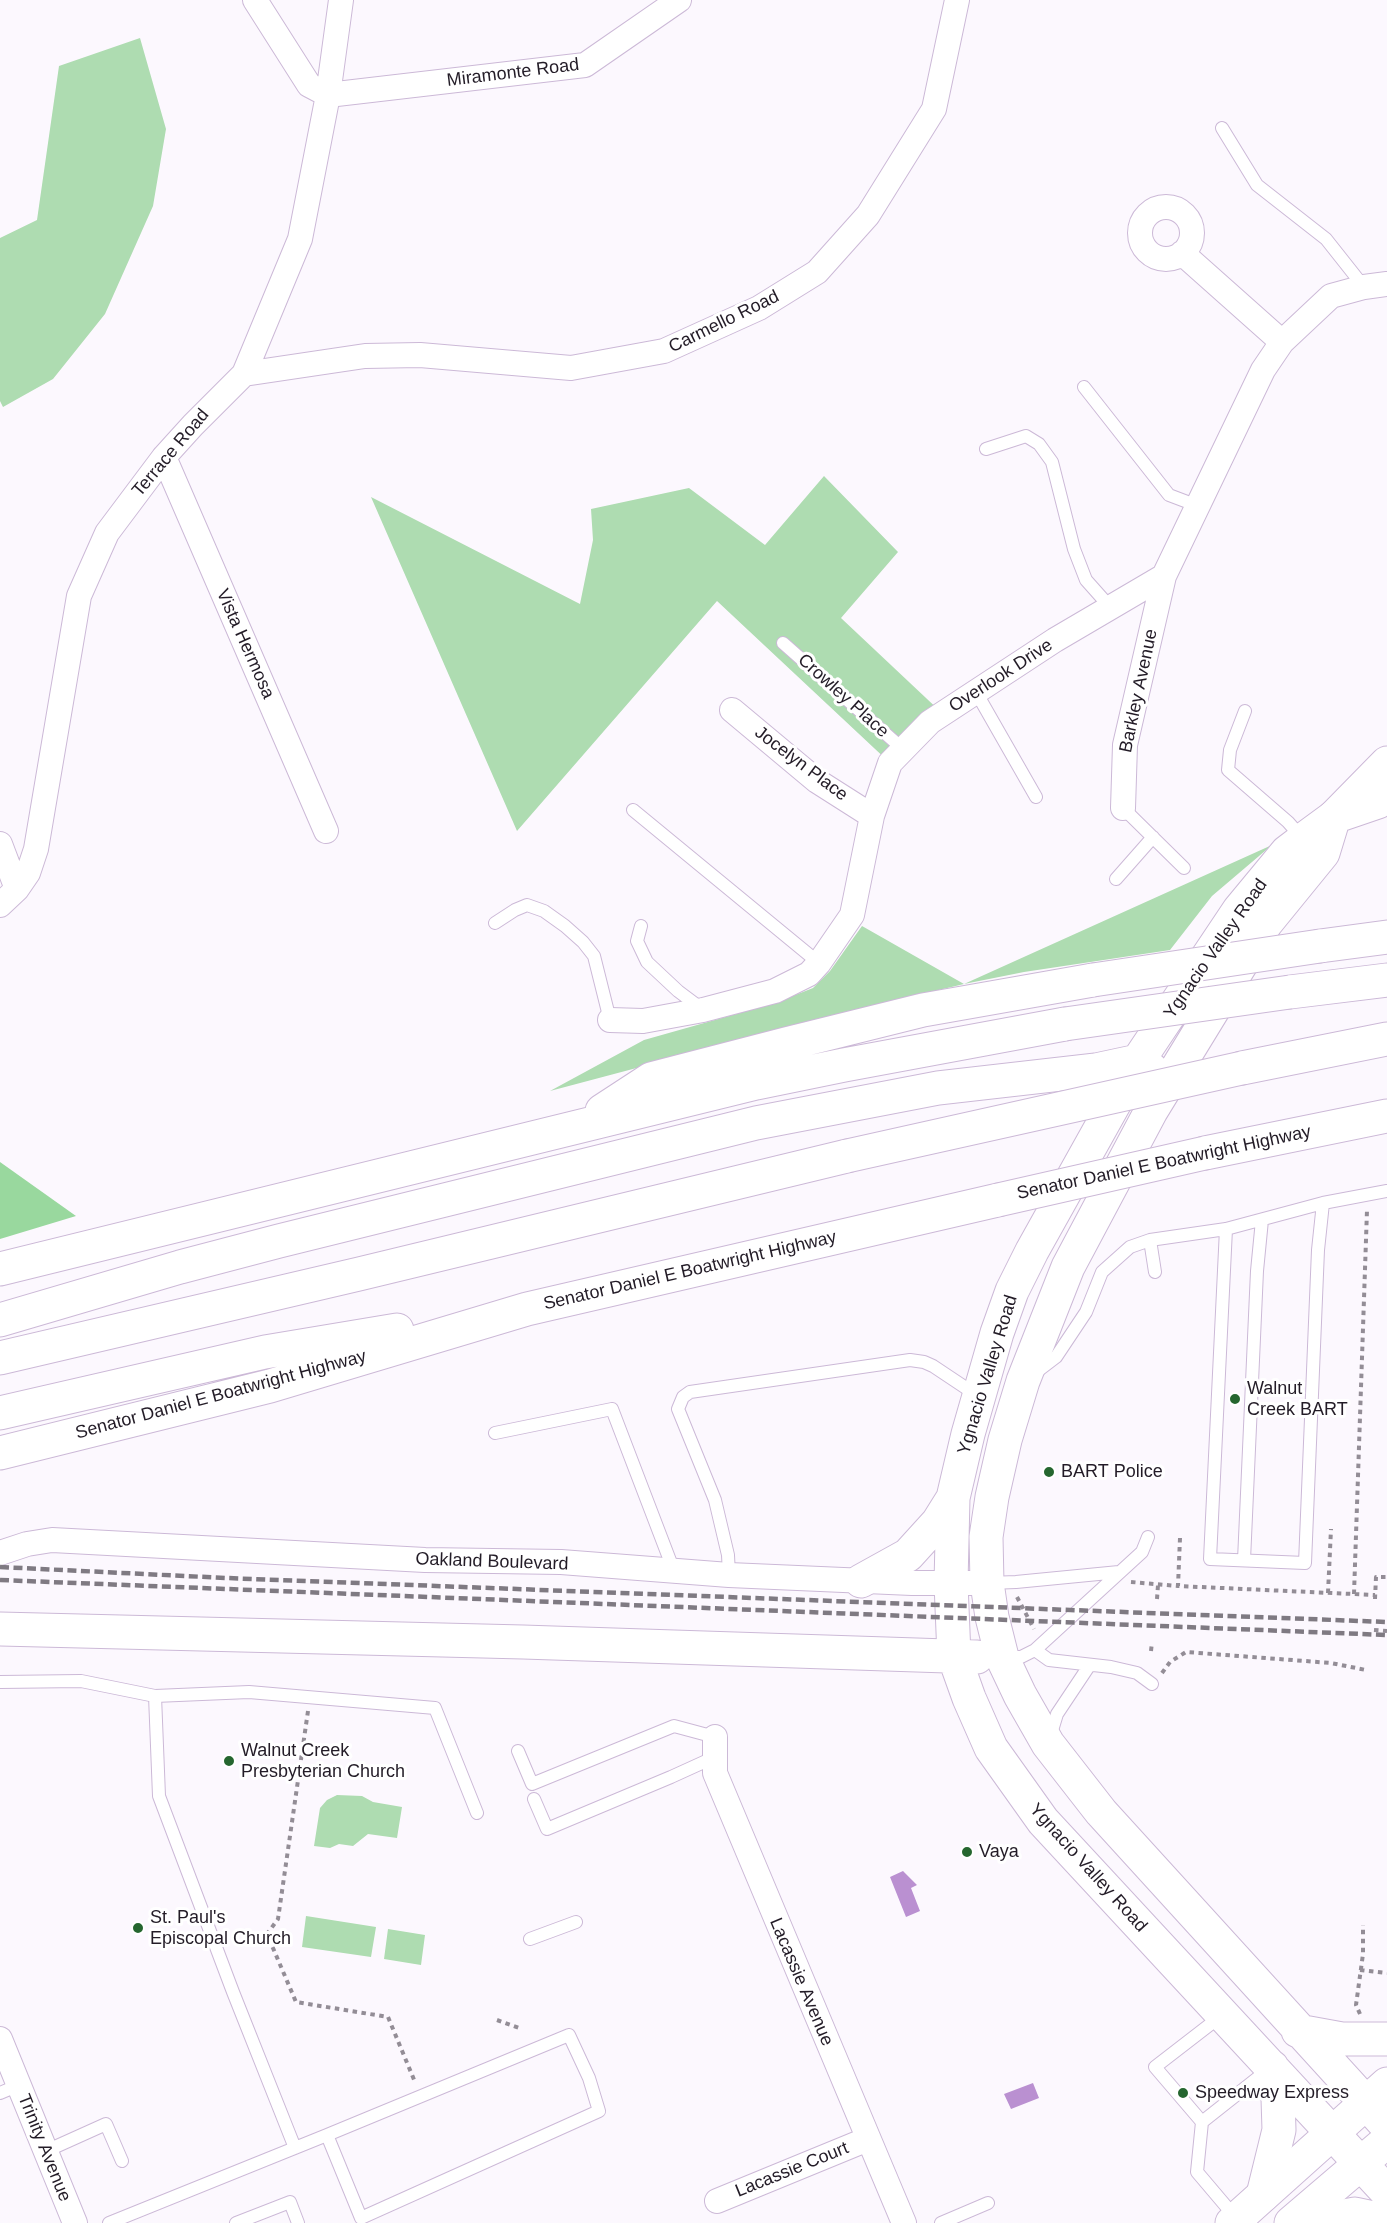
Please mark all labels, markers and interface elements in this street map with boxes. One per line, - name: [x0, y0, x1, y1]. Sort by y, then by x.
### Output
- street label: Miramonte Road: [446, 54, 580, 92]
- street label: Carmello Road: [665, 286, 783, 358]
- street label: Terrace Road: [128, 405, 214, 501]
- street label: Vista Hermosa: [211, 586, 279, 702]
- street label: Barkley Avenue: [1115, 627, 1163, 755]
- street label: Overlook Drive: [945, 635, 1057, 717]
- street label: Crowley Place: [793, 649, 893, 743]
- street label: Jocelyn Place: [750, 722, 852, 806]
- street label: Ygnacio Valley Road: [1160, 875, 1272, 1023]
- street label: Senator Daniel E Boatwright Highway: [1015, 1121, 1313, 1205]
- street label: Senator Daniel E Boatwright Highway: [541, 1227, 839, 1315]
- street label: Ygnacio Valley Road: [953, 1293, 1023, 1457]
- street label: Senator Daniel E Boatwright Highway: [73, 1346, 369, 1444]
- place label: Walnut Creek BART: [1247, 1378, 1348, 1420]
- marker: Walnut Creek BART: [1228, 1392, 1242, 1406]
- place label: BART Police: [1061, 1461, 1163, 1483]
- marker: BART Police: [1042, 1465, 1056, 1479]
- street label: Oakland Boulevard: [415, 1549, 569, 1575]
- place label: Walnut Creek Presbyterian Church: [241, 1740, 405, 1782]
- marker: Walnut Creek Presbyterian Church: [222, 1754, 236, 1768]
- street label: Ygnacio Valley Road: [1025, 1799, 1151, 1937]
- place label: Vaya: [979, 1841, 1019, 1863]
- marker: Vaya: [960, 1845, 974, 1859]
- place label: St. Paul's Episcopal Church: [150, 1907, 291, 1950]
- street label: Lacassie Avenue: [764, 1915, 838, 2049]
- marker: St. Paul's Episcopal Church: [131, 1921, 145, 1935]
- place label: Speedway Express: [1195, 2082, 1349, 2104]
- marker: Speedway Express: [1176, 2086, 1190, 2100]
- street label: Trinity Avenue: [13, 2091, 75, 2205]
- street label: Lacassie Court: [732, 2137, 852, 2203]

